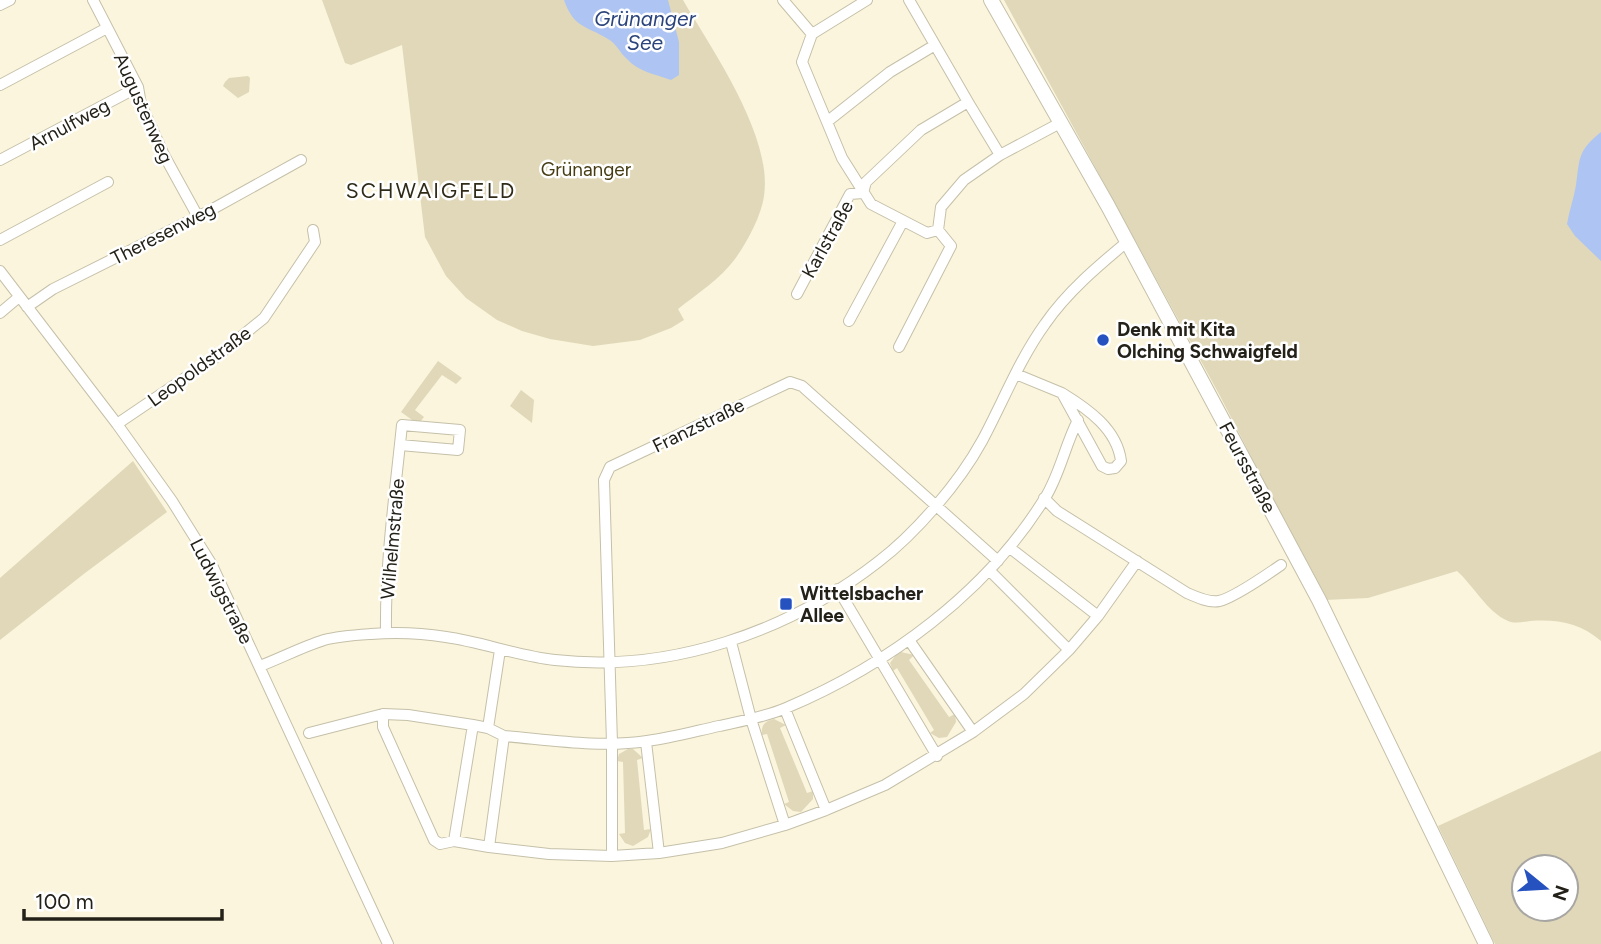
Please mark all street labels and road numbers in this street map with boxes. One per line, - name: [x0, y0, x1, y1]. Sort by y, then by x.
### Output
- street label: Augustenweg: [109, 50, 178, 167]
- street label: Arnulfweg: [25, 94, 113, 155]
- street label: Theresenweg: [107, 197, 219, 270]
- street label: Karlstraße: [797, 197, 858, 282]
- street label: Leopoldstraße: [143, 321, 255, 412]
- street label: Franzstraße: [648, 393, 748, 458]
- street label: Feursstraße: [1214, 418, 1281, 517]
- street label: Wilhelmstraße: [376, 478, 409, 601]
- street label: Ludwigstraße: [185, 535, 258, 648]

